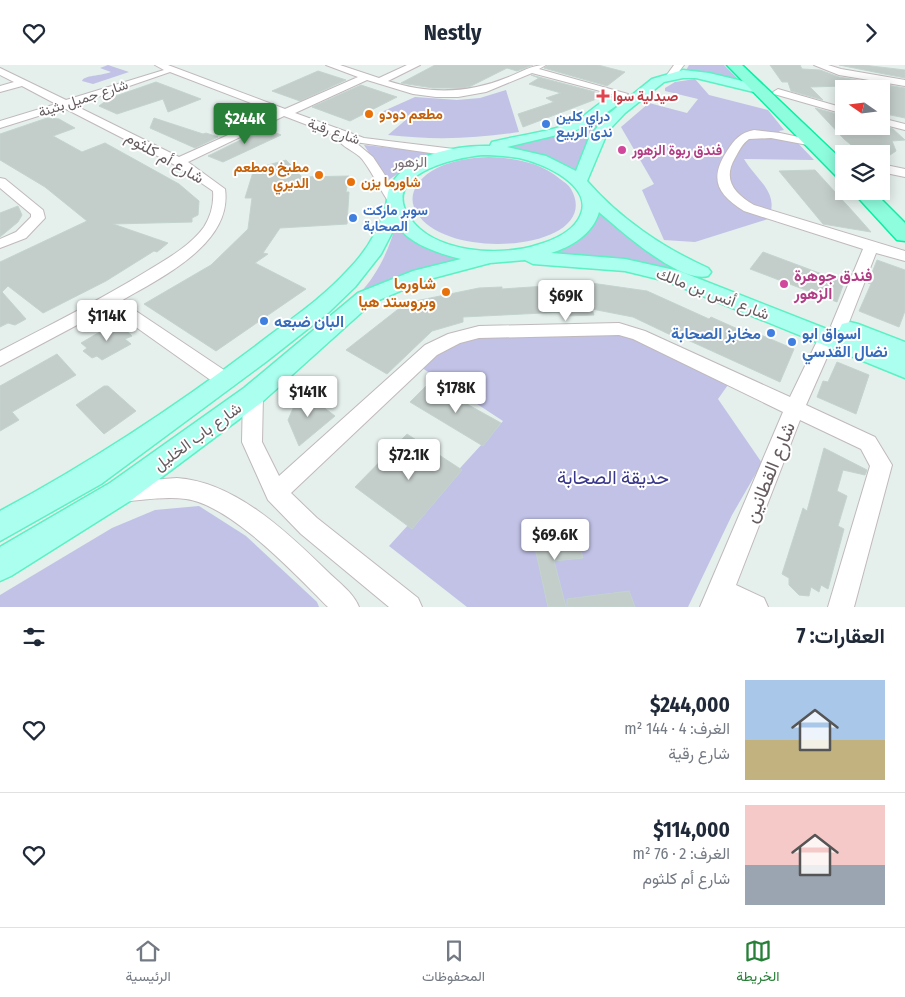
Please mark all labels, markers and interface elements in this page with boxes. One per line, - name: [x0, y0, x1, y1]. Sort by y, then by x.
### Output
- icon: heart: [20, 19, 48, 47]
- text: Nestly: [424, 19, 481, 46]
- icon: forward: [857, 19, 885, 47]
- street label: شارع جميل بثينة: [36, 76, 131, 123]
- north arrow: [835, 80, 890, 135]
- map controls: [835, 80, 890, 200]
- place label: صيدلية سوا: [613, 88, 678, 105]
- marker: صيدلية سوا: [597, 90, 609, 102]
- pin: $244K: [210, 103, 280, 145]
- place label: مطعم دودو: [379, 106, 443, 123]
- marker: مطعم دودو: [363, 108, 375, 120]
- place label: دراي كلين ندى الربيع: [556, 108, 612, 142]
- text: $244K: [225, 109, 265, 128]
- street label: شارع رقية: [305, 115, 362, 150]
- marker: دراي كلين ندى الربيع: [540, 118, 552, 130]
- street label: شارع أم كلثوم: [121, 127, 207, 189]
- place label: فندق ربوة الزهور: [631, 142, 722, 159]
- marker: فندق ربوة الزهور: [616, 144, 628, 156]
- button: layers: [835, 145, 890, 200]
- district label: الزهور: [392, 153, 427, 171]
- place label: مطبخ ومطعم الديري: [234, 159, 309, 195]
- marker: مطبخ ومطعم الديري: [313, 169, 325, 181]
- place label: شاورما يزن: [361, 174, 421, 191]
- marker: شاورما يزن: [345, 176, 357, 188]
- place label: سوبر ماركت الصحابة: [363, 202, 428, 235]
- marker: سوبر ماركت الصحابة: [347, 212, 359, 224]
- street label: شارع أنس بن مالك: [653, 263, 772, 326]
- place label: فندق جوهرة الزهور: [793, 266, 873, 304]
- place label: شاورما وبروستد هيا: [358, 274, 436, 312]
- marker: فندق جوهرة الزهور: [778, 278, 790, 290]
- pin: $69K: [536, 279, 596, 322]
- marker: شاورما وبروستد هيا: [440, 286, 452, 298]
- text: $69K: [549, 286, 583, 305]
- pin: $114K: [72, 299, 142, 342]
- text: $114K: [88, 306, 126, 325]
- place label: البان ضبعه: [274, 312, 344, 331]
- marker: البان ضبعه: [258, 315, 270, 327]
- place label: مخابز الصحابة: [671, 324, 761, 344]
- place label: اسواق ابو نضال القدسي: [802, 324, 888, 365]
- marker: مخابز الصحابة: [765, 327, 777, 339]
- marker: اسواق ابو نضال القدسي: [786, 336, 798, 348]
- pin: $178K: [421, 371, 491, 414]
- pin: $141K: [273, 375, 343, 418]
- text: $178K: [437, 378, 475, 397]
- text: $141K: [289, 382, 327, 401]
- street label: شارع باب الخليل: [150, 398, 246, 476]
- street label: شارع القطانين: [739, 419, 801, 526]
- pin: $72.1K: [368, 439, 450, 481]
- text: $72.1K: [389, 445, 429, 464]
- park label: حديقة الصحابة: [557, 466, 669, 489]
- pin: $69.6K: [514, 519, 596, 561]
- text: $69.6K: [532, 525, 578, 544]
- icon: filters: [20, 623, 48, 651]
- text: العقارات: 7: [796, 623, 885, 649]
- text: $244,000: [650, 692, 730, 718]
- icon: home: [785, 700, 845, 760]
- icon: heart: [20, 716, 48, 744]
- text: الغرف: 4 · 144 m²: [624, 719, 730, 738]
- text: شارع رقية: [668, 744, 730, 763]
- text: $114,000: [653, 817, 730, 843]
- icon: home: [785, 825, 845, 885]
- icon: heart: [20, 841, 48, 869]
- text: الغرف: 2 · 76 m²: [633, 844, 730, 863]
- text: شارع أم كلثوم: [643, 869, 730, 888]
- tab: الرئيسية: [126, 937, 171, 989]
- tab: المحفوظات: [422, 937, 485, 989]
- tab: الخريطة: [736, 937, 779, 989]

